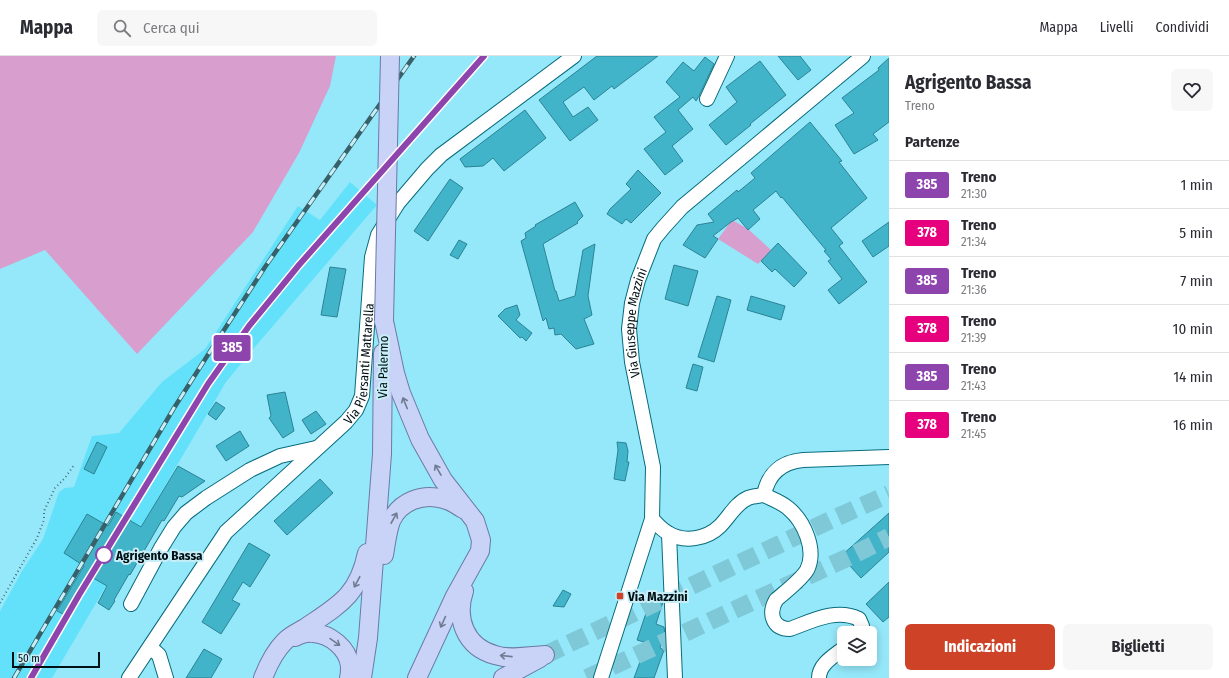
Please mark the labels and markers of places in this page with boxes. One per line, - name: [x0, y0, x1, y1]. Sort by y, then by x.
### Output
- marker: Agrigento Bassa: [95, 546, 113, 564]
- place label: Agrigento Bassa: [115, 548, 203, 563]
- place label: Via Mazzini: [627, 589, 688, 604]
- marker: Via Mazzini: [615, 591, 625, 601]

